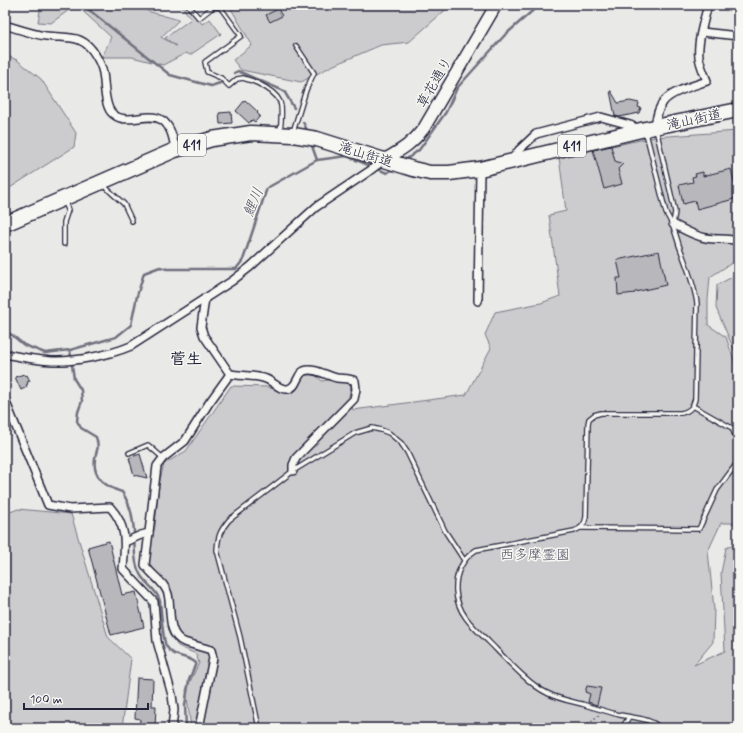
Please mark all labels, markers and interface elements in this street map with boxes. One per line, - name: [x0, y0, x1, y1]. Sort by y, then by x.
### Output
- street label: 草花通り: [413, 54, 457, 111]
- street label: 滝山街道: [665, 105, 723, 135]
- road number: 411: [178, 134, 206, 156]
- road number: 411: [558, 135, 586, 157]
- street label: 滝山街道: [336, 138, 395, 172]
- water label: 鯉川: [239, 185, 269, 220]
- district label: 菅生: [170, 349, 202, 370]
- park label: 西多摩霊園: [500, 546, 570, 564]
- scale bar: [24, 685, 148, 711]
- text: 100 m: [30, 692, 62, 708]

